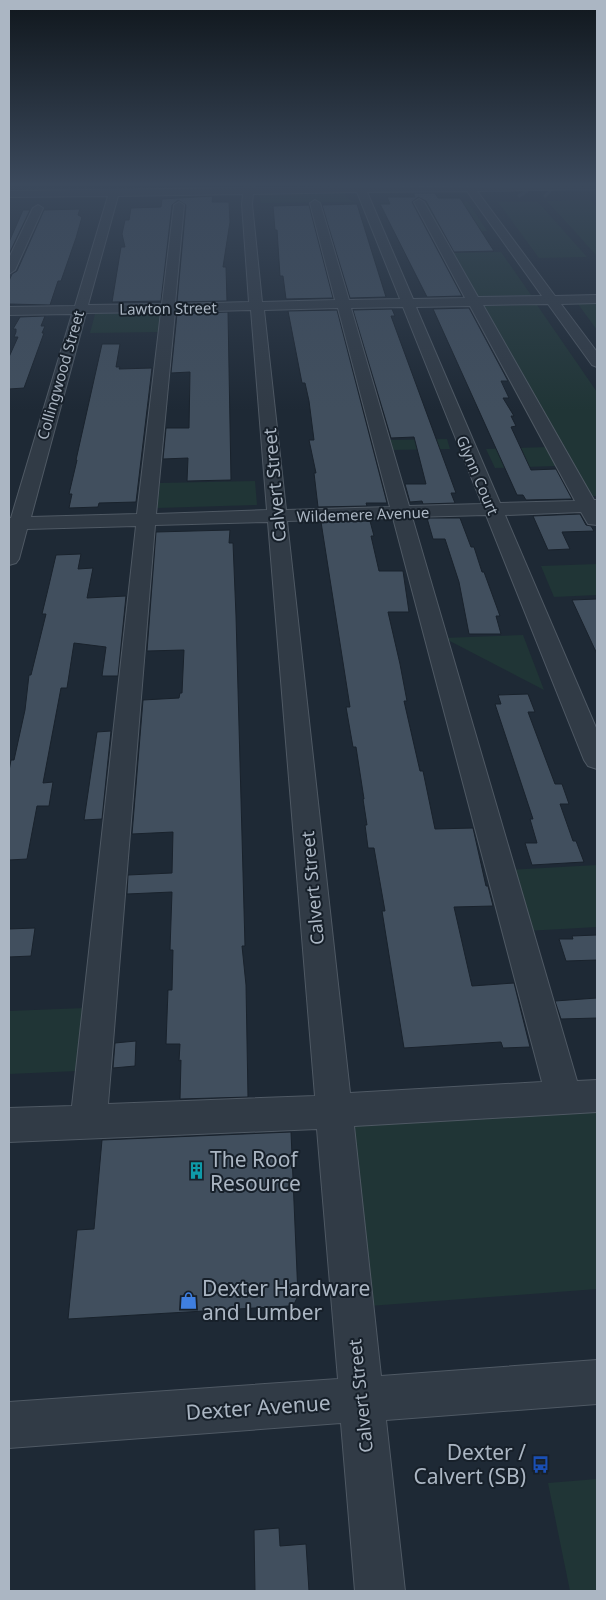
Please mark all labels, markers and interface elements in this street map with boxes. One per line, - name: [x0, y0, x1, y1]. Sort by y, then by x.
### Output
- street label: Lawton Street: [119, 297, 218, 319]
- street label: Collingwood Street: [32, 307, 88, 442]
- street label: Calvert Street: [257, 427, 291, 543]
- street label: Glynn Court: [452, 432, 504, 518]
- street label: Wildemere Avenue: [296, 502, 430, 526]
- street label: Calvert Street: [295, 830, 329, 946]
- place label: The Roof Resource: [210, 1145, 301, 1197]
- building icon: The Roof Resource: [186, 1161, 206, 1181]
- place label: Dexter Hardware and Lumber: [202, 1274, 370, 1326]
- shop icon: Dexter Hardware and Lumber: [178, 1290, 198, 1310]
- street label: Calvert Street: [342, 1337, 378, 1454]
- street label: Dexter Avenue: [185, 1388, 331, 1426]
- place label: Dexter / Calvert (SB): [414, 1438, 526, 1490]
- bus stop icon: Dexter / Calvert (SB): [530, 1454, 550, 1474]

